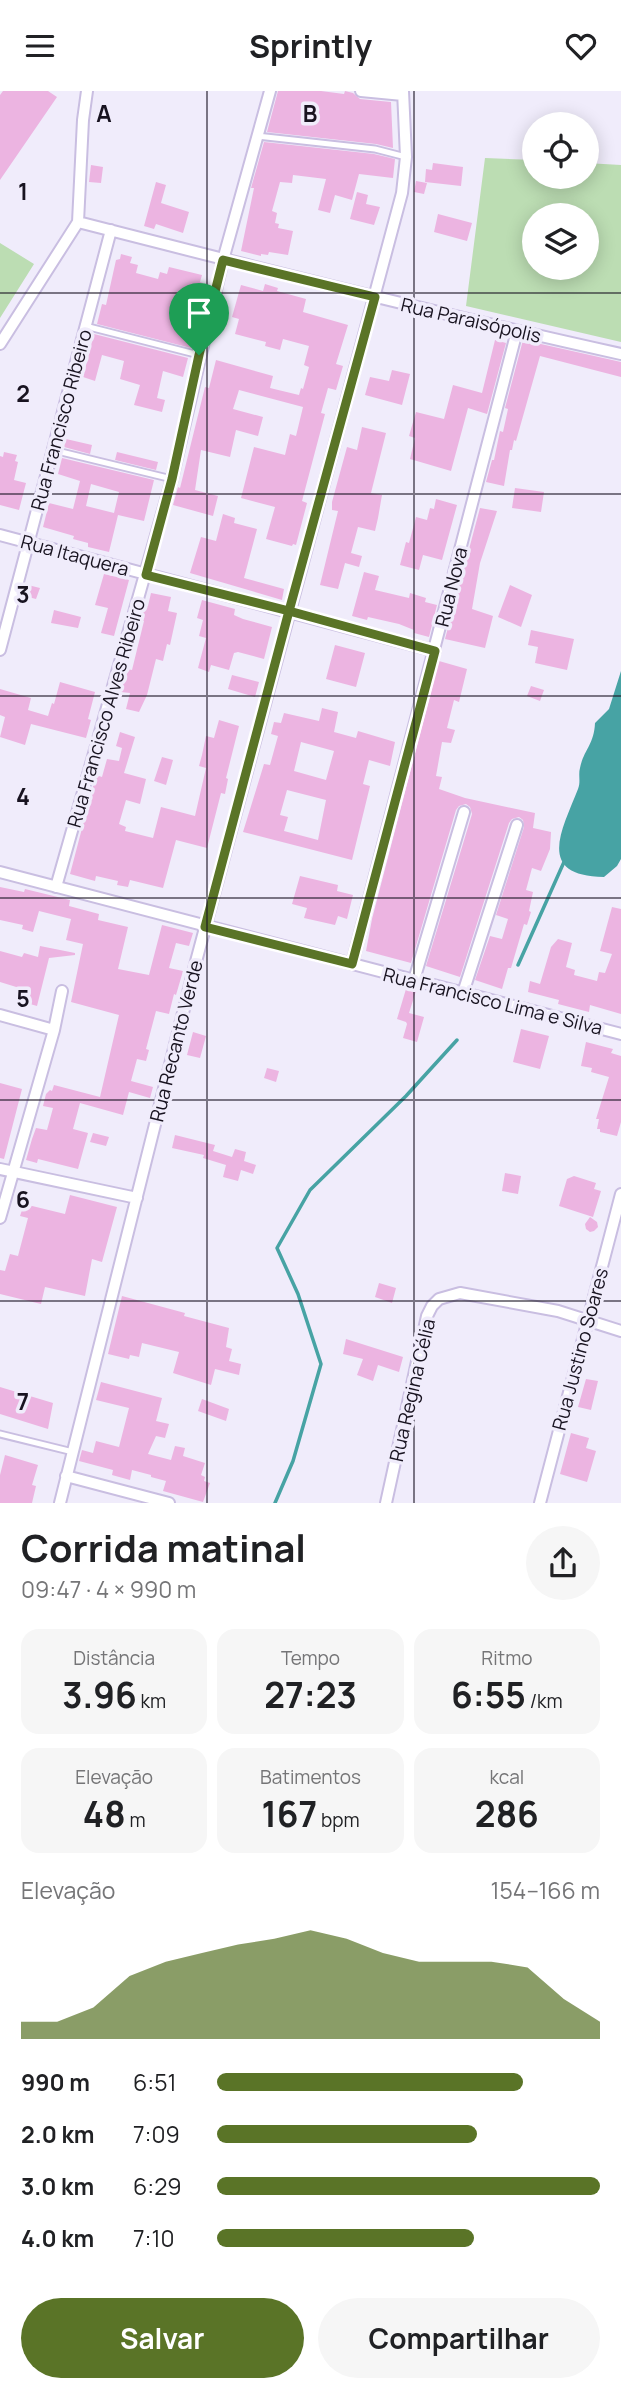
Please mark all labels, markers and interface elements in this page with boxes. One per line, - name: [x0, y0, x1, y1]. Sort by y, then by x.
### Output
- text: Sprintly: [249, 24, 372, 68]
- icon: menu: [21, 27, 59, 65]
- icon: heart: [562, 27, 600, 65]
- text: A: [96, 97, 112, 129]
- text: B: [303, 97, 317, 129]
- map controls: [522, 112, 599, 280]
- button: locate: [522, 112, 599, 189]
- text: 1: [18, 175, 28, 207]
- button: layers: [522, 203, 599, 280]
- pin: [169, 283, 229, 355]
- street label: Rua Paraisópolis: [398, 291, 544, 349]
- icon: arrive: [180, 294, 218, 332]
- street label: Rua Francisco Ribeiro: [24, 327, 98, 513]
- text: 2: [16, 377, 30, 409]
- street label: Rua Itaquera: [18, 528, 132, 582]
- street label: Rua Nova: [429, 544, 473, 630]
- text: 3: [16, 578, 30, 610]
- street label: Rua Francisco Alves Ribeiro: [61, 595, 151, 831]
- text: 4: [16, 780, 30, 812]
- street label: Rua Recanto Verde: [143, 957, 209, 1125]
- street label: Rua Francisco Lima e Silva: [381, 961, 605, 1041]
- text: 5: [16, 982, 30, 1014]
- text: 6: [16, 1183, 30, 1215]
- street label: Rua Justino Soares: [546, 1265, 614, 1433]
- street label: Rua Regina Célia: [383, 1316, 441, 1464]
- text: 7: [17, 1385, 29, 1417]
- text: Corrida matinal: [21, 1521, 306, 1573]
- button: share: [526, 1526, 600, 1600]
- text: 09:47 · 4 × 990 m: [21, 1573, 196, 1605]
- text: Distância: [73, 1645, 155, 1671]
- text: Tempo: [281, 1645, 340, 1671]
- text: Ritmo: [481, 1645, 532, 1671]
- text: 3.96: [62, 1671, 137, 1719]
- text: 27:23: [264, 1671, 357, 1719]
- text: 6:55: [451, 1671, 526, 1719]
- text: km: [137, 1688, 166, 1714]
- text: /km: [526, 1688, 563, 1714]
- text: Elevação: [75, 1764, 153, 1790]
- text: Batimentos: [260, 1764, 361, 1790]
- text: kcal: [489, 1764, 524, 1790]
- text: 48: [83, 1790, 126, 1838]
- text: 167: [261, 1790, 317, 1838]
- text: 286: [475, 1790, 539, 1838]
- text: m: [126, 1807, 146, 1833]
- text: bpm: [317, 1807, 360, 1833]
- text: Elevação: [21, 1874, 115, 1906]
- text: 154–166 m: [491, 1874, 600, 1906]
- text: 990 m: [21, 2066, 90, 2098]
- text: 6:51: [133, 2066, 176, 2098]
- text: 2.0 km: [21, 2118, 94, 2150]
- text: 7:09: [133, 2118, 180, 2150]
- text: 3.0 km: [21, 2170, 94, 2202]
- text: 6:29: [133, 2170, 182, 2202]
- text: 4.0 km: [21, 2222, 94, 2254]
- text: 7:10: [133, 2222, 174, 2254]
- button: Salvar: [21, 2298, 304, 2378]
- button: Compartilhar: [318, 2298, 600, 2378]

